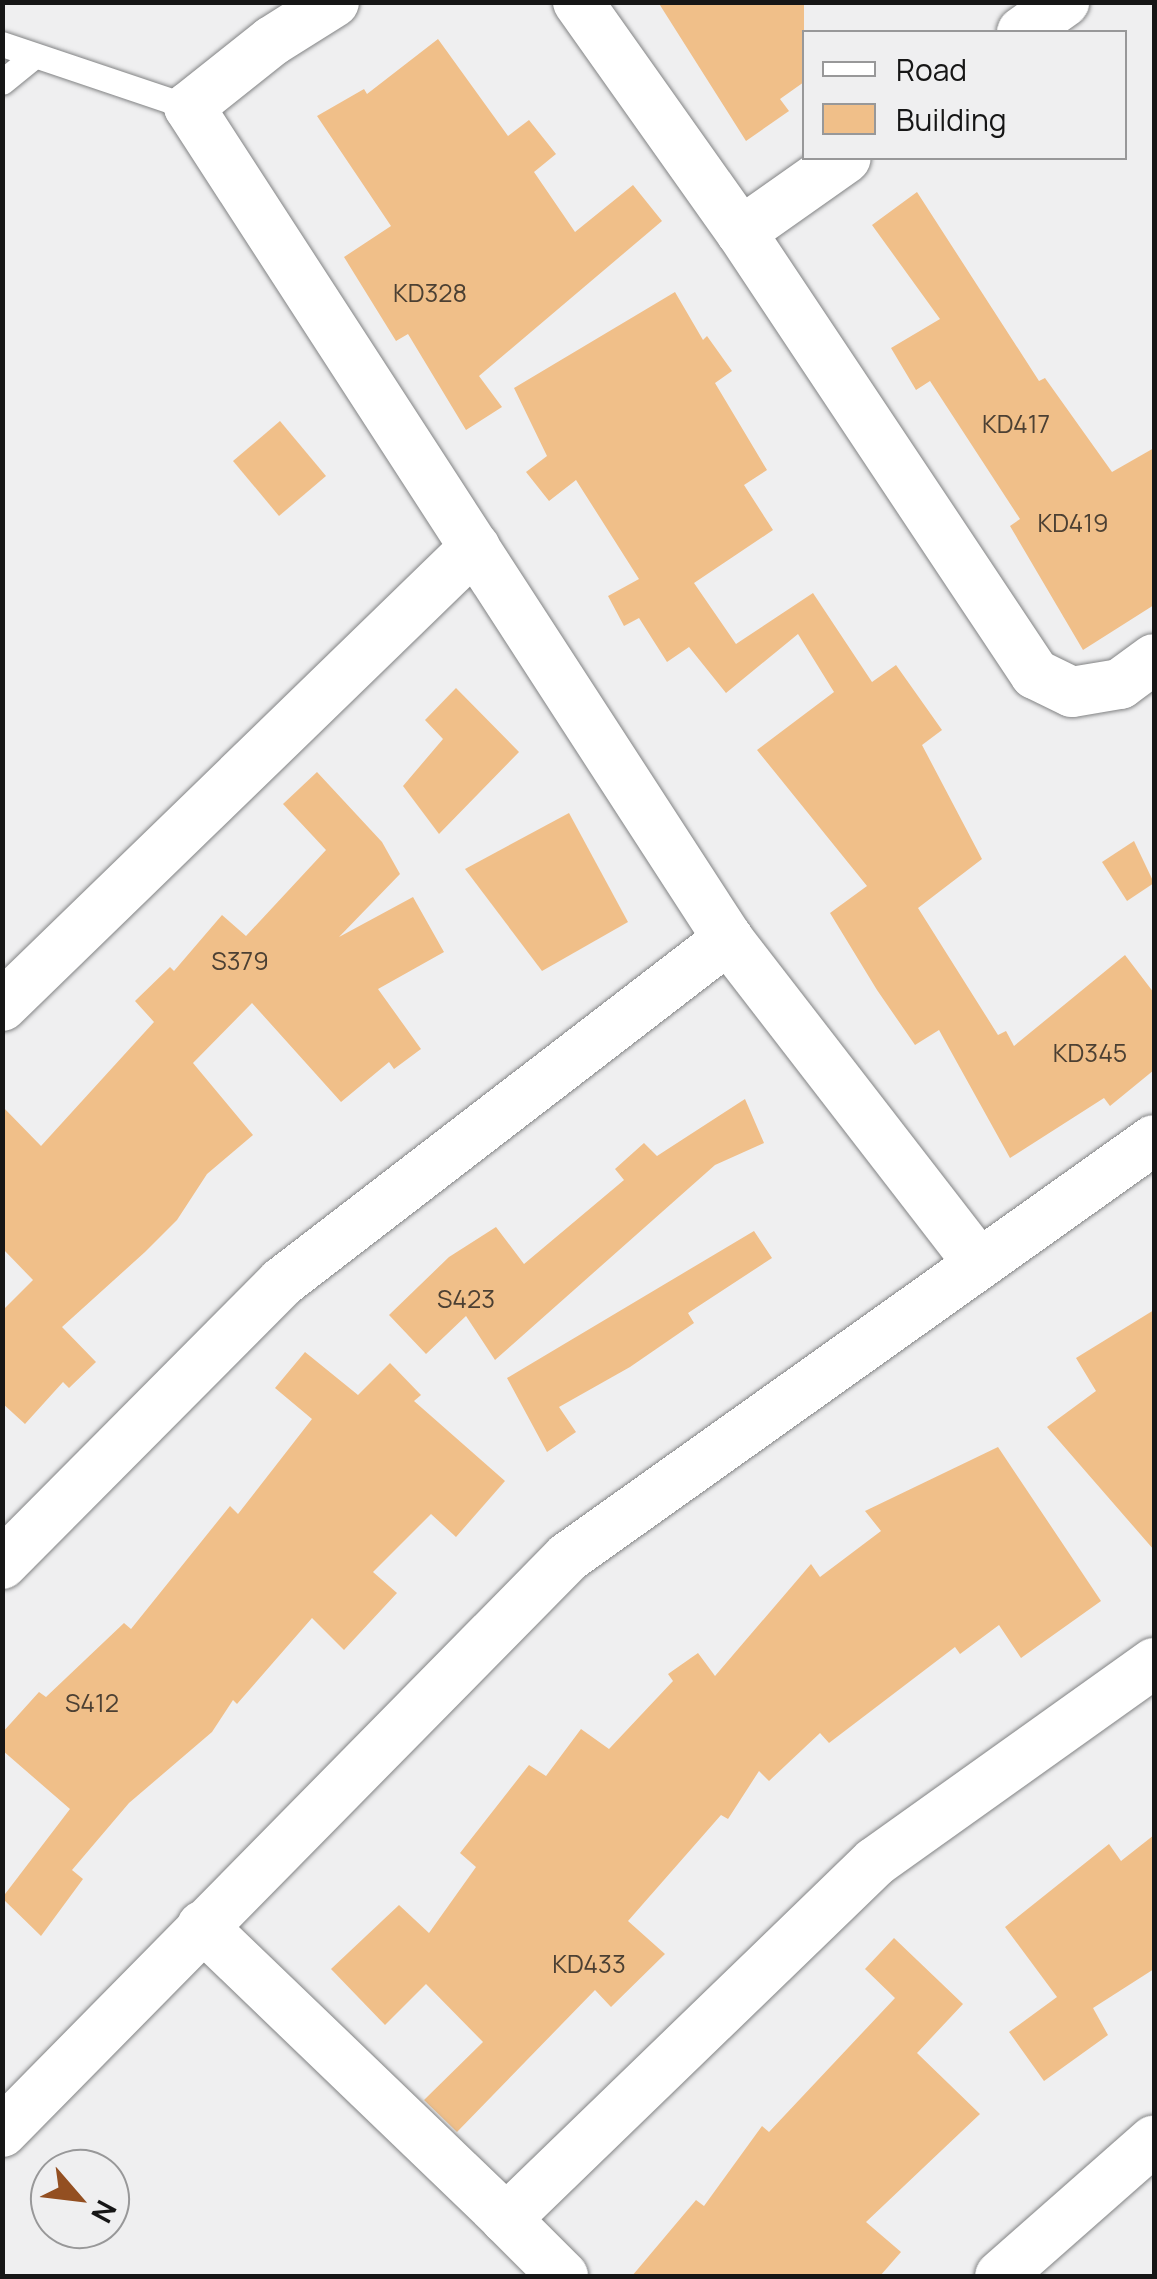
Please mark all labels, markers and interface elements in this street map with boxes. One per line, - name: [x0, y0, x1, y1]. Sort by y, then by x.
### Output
- legend: [802, 30, 1127, 160]
- text: Road: [896, 49, 967, 90]
- text: Building: [896, 99, 1007, 140]
- house number: KD328: [393, 278, 467, 308]
- house number: KD417: [982, 409, 1050, 439]
- house number: KD419: [1037, 508, 1109, 538]
- house number: S379: [211, 946, 269, 976]
- house number: KD345: [1053, 1038, 1127, 1068]
- house number: S423: [437, 1284, 495, 1314]
- house number: S412: [65, 1688, 119, 1718]
- house number: KD433: [552, 1949, 626, 1979]
- north arrow: [30, 2149, 130, 2249]
- text: N: [83, 2194, 126, 2230]

